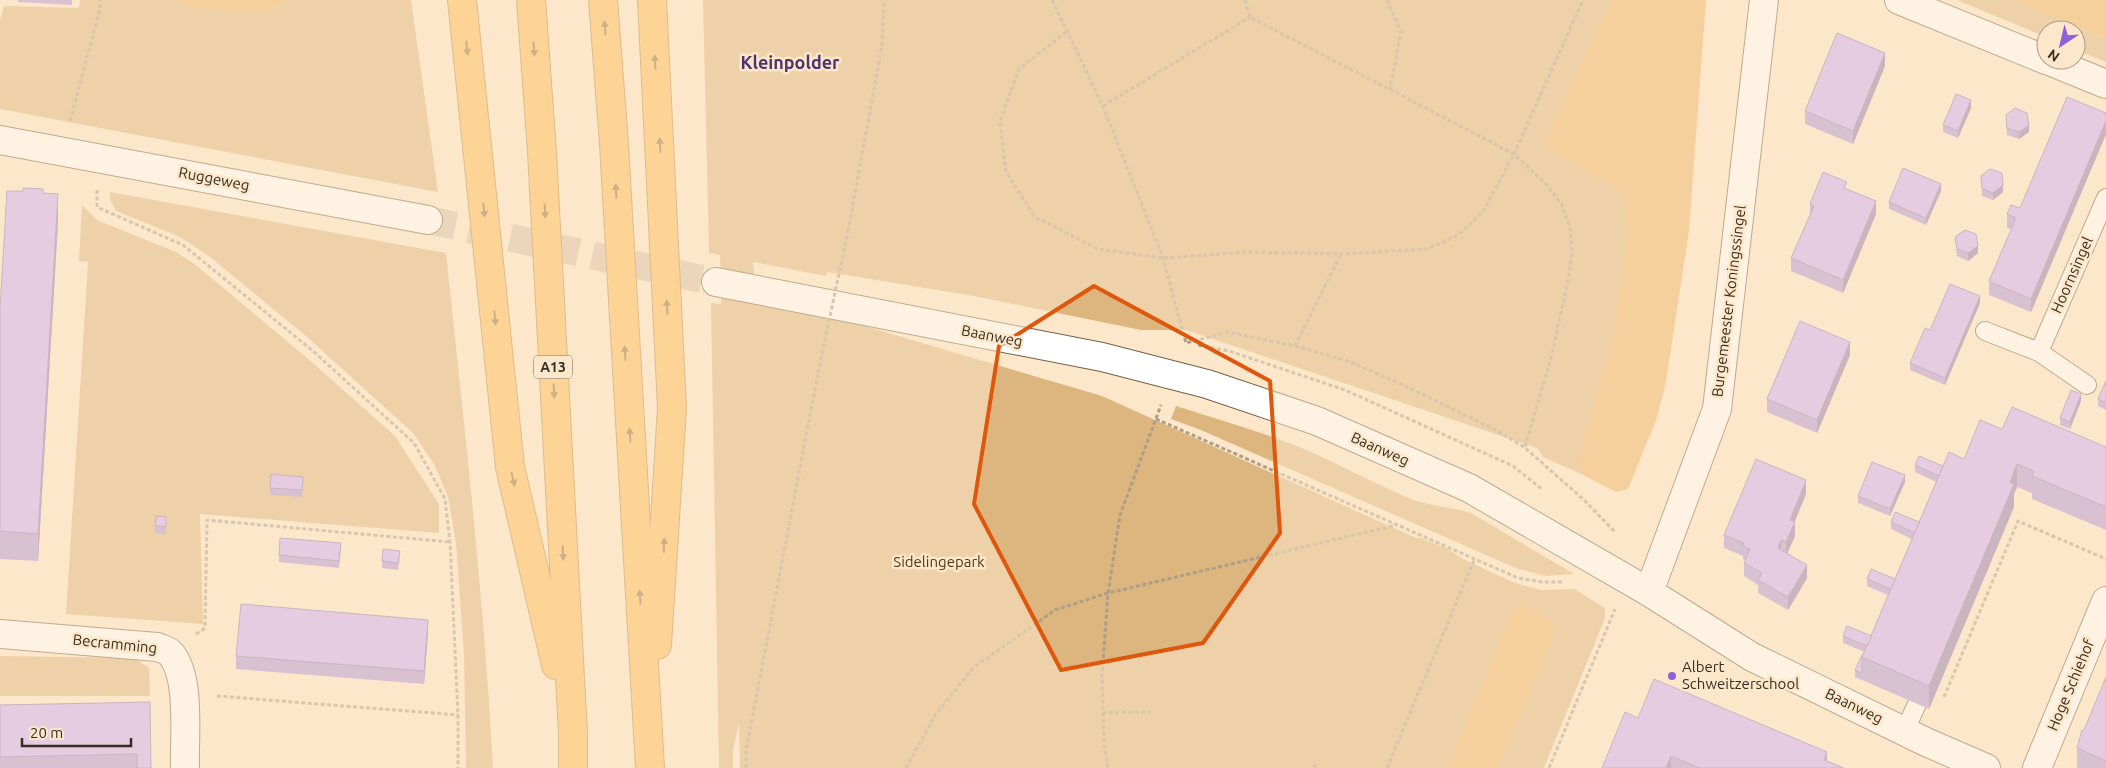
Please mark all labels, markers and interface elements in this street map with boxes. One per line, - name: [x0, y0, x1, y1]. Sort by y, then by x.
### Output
- one-way arrow: [601, 20, 609, 36]
- north arrow: [2036, 20, 2086, 70]
- one-way arrow: [463, 41, 471, 57]
- one-way arrow: [531, 41, 539, 57]
- text: N: [2045, 46, 2062, 65]
- district label: Kleinpolder: [741, 52, 840, 72]
- one-way arrow: [651, 54, 659, 70]
- one-way arrow: [655, 137, 663, 153]
- street label: Ruggeweg: [177, 163, 251, 194]
- one-way arrow: [612, 182, 620, 198]
- one-way arrow: [481, 202, 489, 218]
- one-way arrow: [541, 203, 549, 219]
- street label: Burgemeester Koningssingel: [1708, 204, 1749, 398]
- street label: Hoornsingel: [2047, 234, 2096, 316]
- one-way arrow: [663, 299, 671, 315]
- one-way arrow: [492, 310, 500, 326]
- street label: Baanweg: [960, 321, 1024, 350]
- one-way arrow: [621, 345, 629, 361]
- road number: A13: [534, 356, 572, 378]
- one-way arrow: [551, 383, 559, 399]
- one-way arrow: [626, 427, 634, 443]
- street label: Baanweg: [1348, 428, 1412, 469]
- one-way arrow: [509, 472, 517, 487]
- one-way arrow: [660, 536, 668, 552]
- one-way arrow: [560, 545, 568, 561]
- park label: Sidelingepark: [893, 553, 985, 570]
- one-way arrow: [635, 589, 643, 605]
- street label: Becramming: [72, 631, 158, 656]
- street label: Hoge Schiehof: [2044, 636, 2098, 733]
- place label: Albert Schweitzerschool: [1682, 658, 1799, 692]
- marker: Albert Schweitzerschool: [1666, 670, 1678, 682]
- street label: Baanweg: [1823, 684, 1886, 727]
- scale bar: [22, 716, 131, 748]
- text: 20 m: [30, 724, 63, 741]

